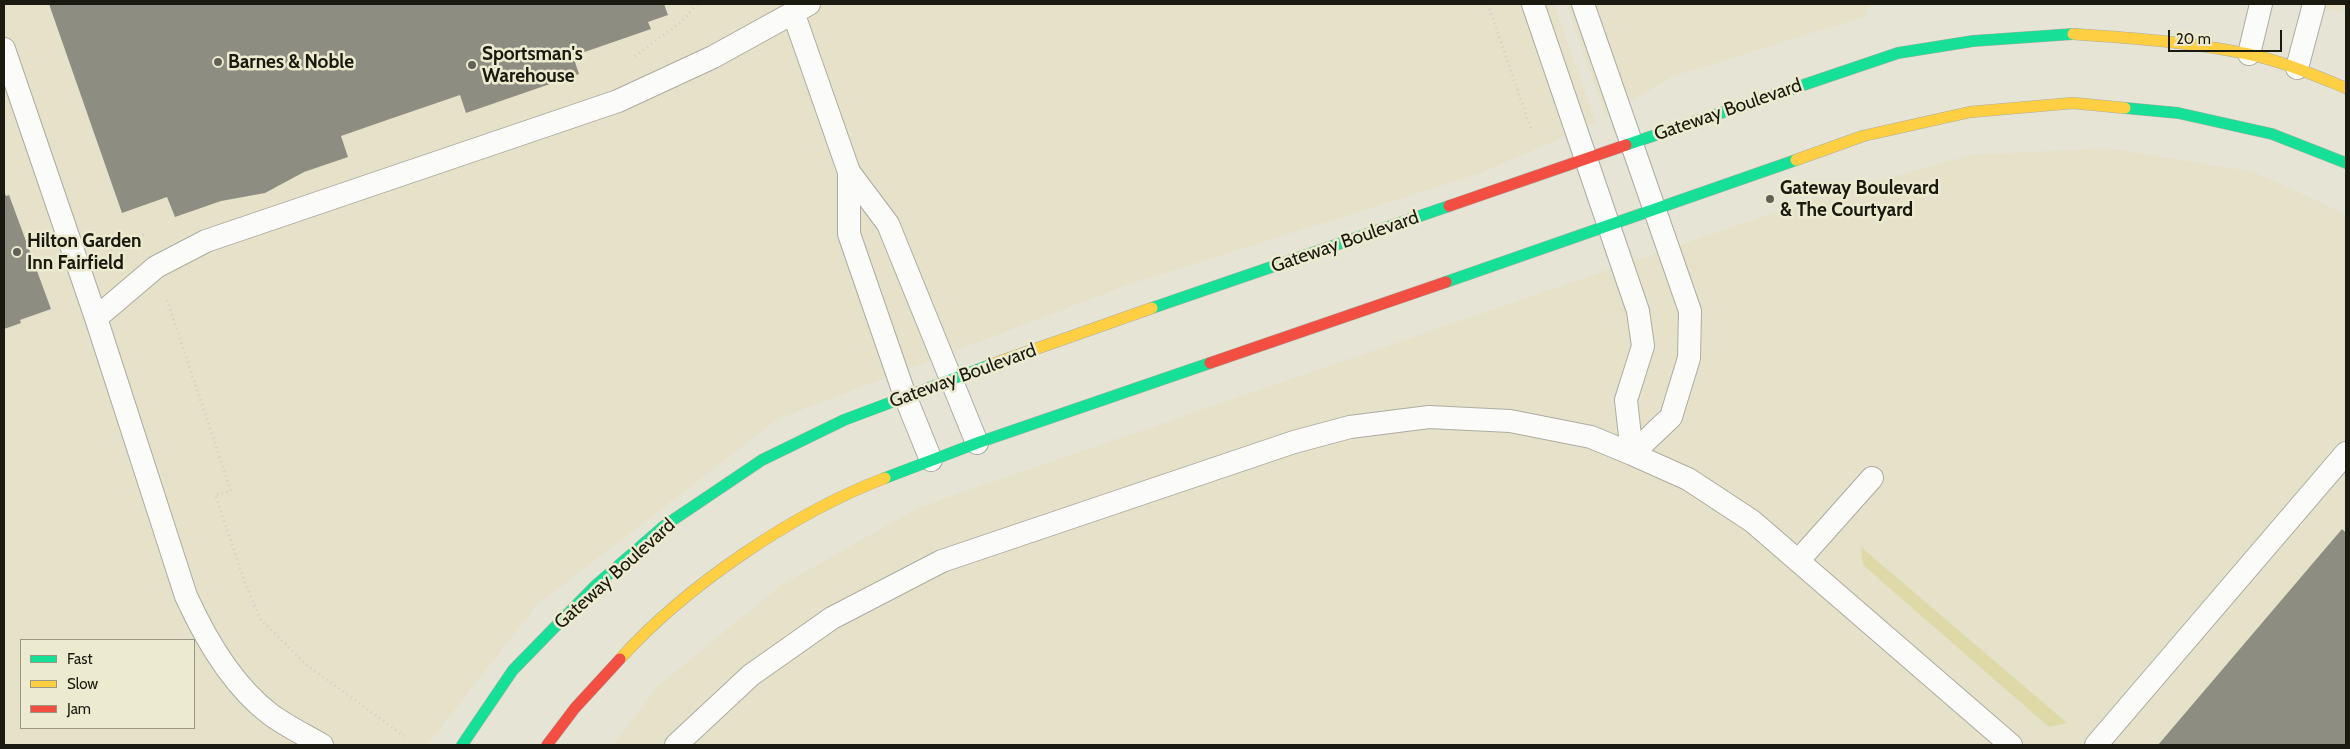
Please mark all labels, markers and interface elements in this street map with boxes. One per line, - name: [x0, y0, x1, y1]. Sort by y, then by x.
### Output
- scale bar: [2170, 20, 2284, 52]
- text: 20 m: [2176, 30, 2211, 48]
- place label: Sportsman's Warehouse: [482, 43, 583, 87]
- place label: Barnes & Noble: [228, 51, 354, 73]
- marker: Barnes & Noble: [212, 56, 224, 68]
- marker: Sportsman's Warehouse: [466, 59, 478, 71]
- street label: Gateway Boulevard: [1651, 74, 1805, 146]
- place label: Gateway Boulevard & The Courtyard: [1780, 177, 1939, 221]
- marker: Gateway Boulevard & The Courtyard: [1764, 193, 1776, 205]
- street label: Gateway Boulevard: [1268, 206, 1422, 278]
- place label: Hilton Garden Inn Fairfield: [27, 230, 142, 274]
- marker: Hilton Garden Inn Fairfield: [11, 246, 23, 258]
- street label: Gateway Boulevard: [887, 339, 1039, 413]
- street label: Gateway Boulevard: [550, 514, 680, 634]
- legend: [20, 639, 195, 729]
- text: Fast: [67, 650, 92, 668]
- text: Slow: [67, 675, 98, 693]
- text: Jam: [67, 700, 91, 718]

